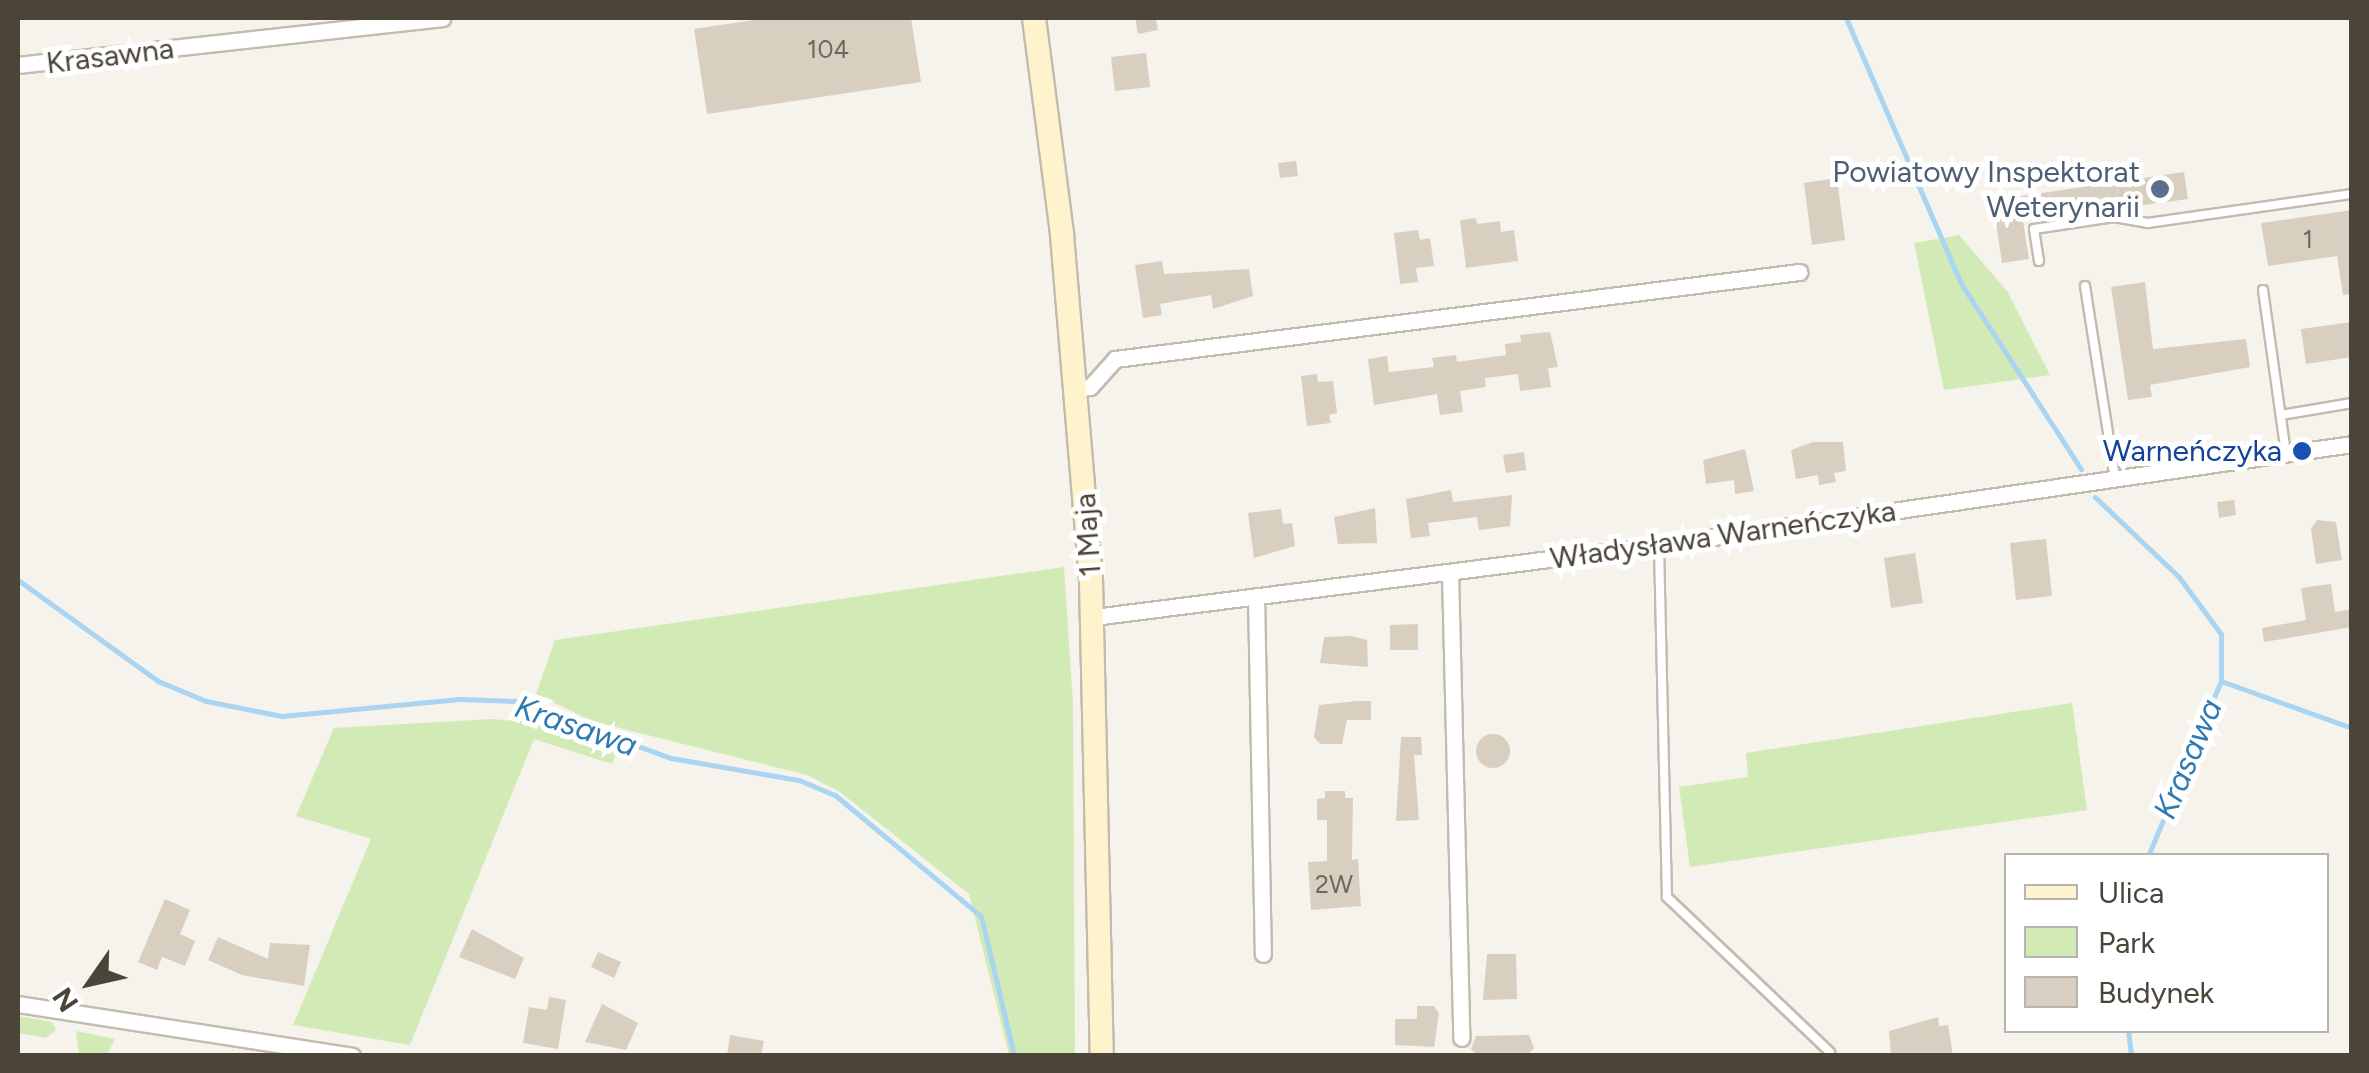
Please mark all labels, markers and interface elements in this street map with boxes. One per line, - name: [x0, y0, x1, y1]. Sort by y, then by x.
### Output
- street label: Krasawna: [44, 30, 176, 82]
- house number: 104: [807, 34, 849, 64]
- place label: Powiatowy Inspektorat Weterynarii: [1832, 154, 2140, 224]
- marker: Powiatowy Inspektorat Weterynarii: [2149, 178, 2171, 200]
- house number: 1: [2303, 224, 2313, 254]
- place label: Warneńczyka: [2103, 433, 2282, 469]
- marker: Warneńczyka: [2291, 440, 2313, 462]
- street label: 1 Maja: [1067, 492, 1109, 578]
- street label: Władysława Warneńczyka: [1548, 493, 1898, 577]
- water label: Krasawa: [510, 687, 642, 765]
- water label: Krasawa: [2146, 693, 2230, 825]
- legend: [2004, 853, 2329, 1033]
- house number: 2W: [1315, 869, 1353, 899]
- text: Ulica: [2098, 874, 2164, 911]
- text: Park: [2098, 924, 2155, 961]
- north arrow: [40, 933, 140, 1033]
- text: Budynek: [2098, 974, 2214, 1011]
- text: N: [45, 981, 85, 1018]

